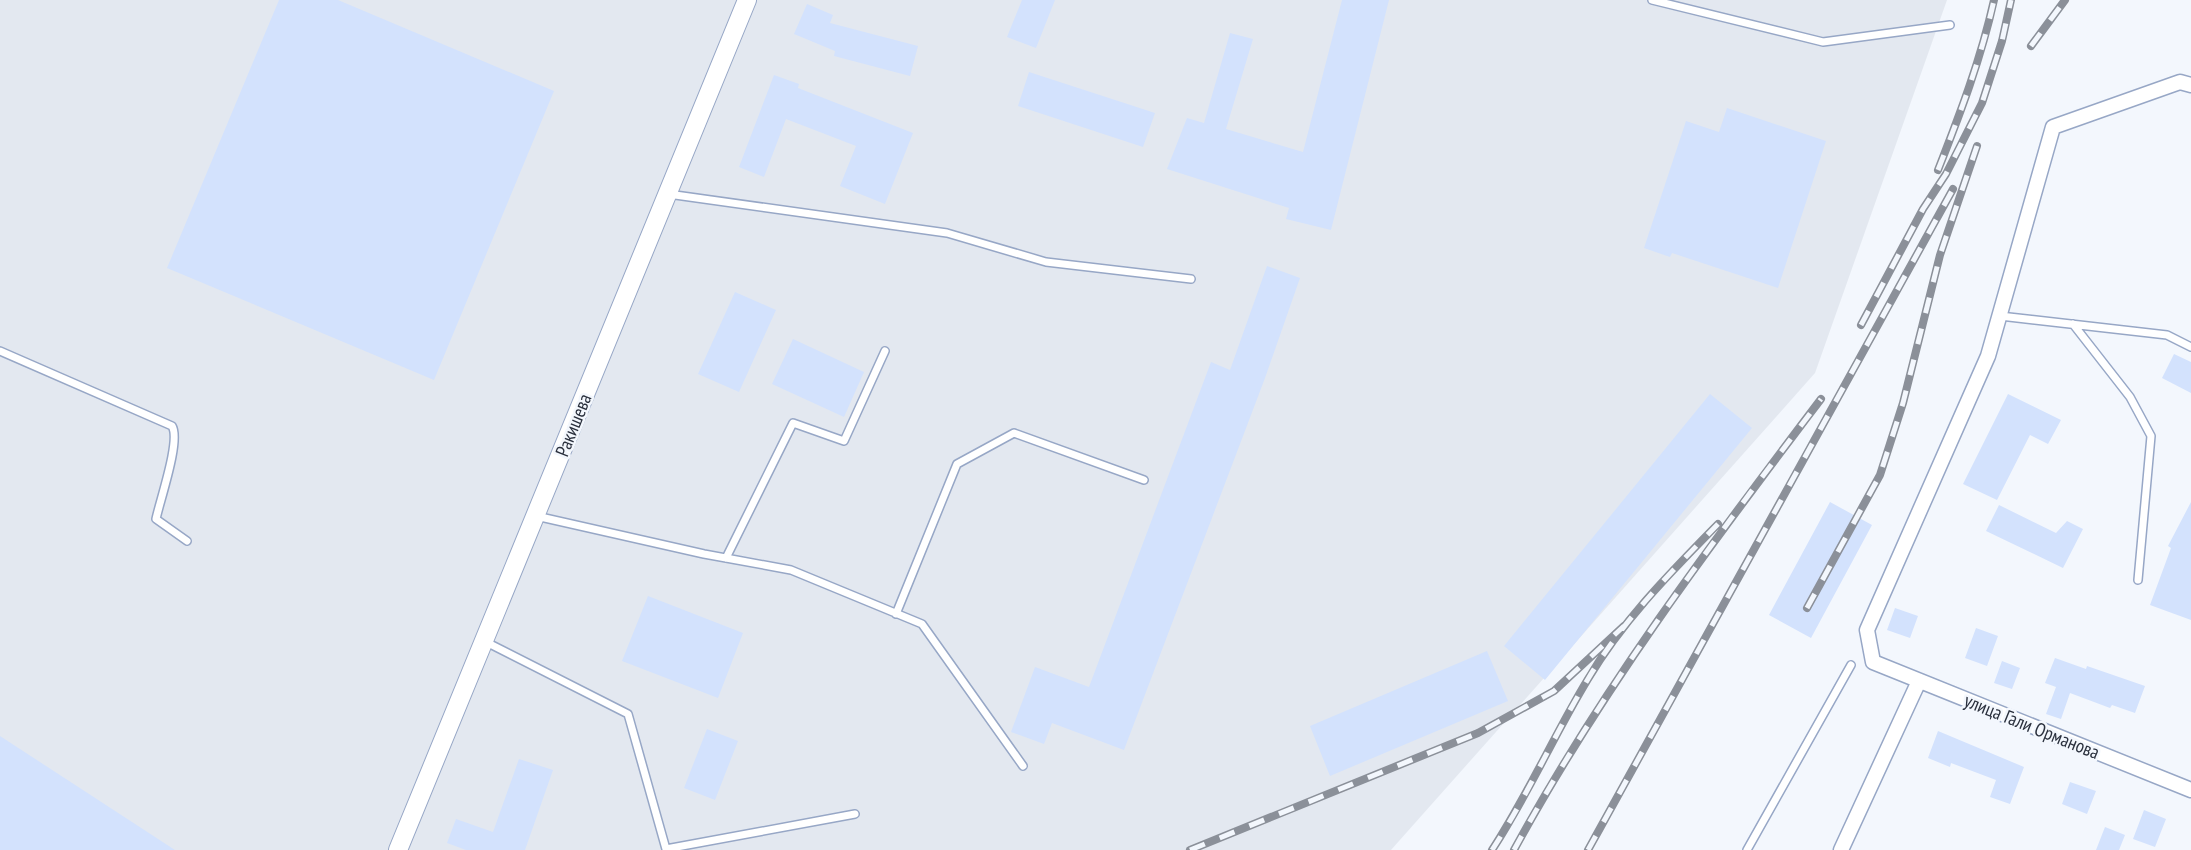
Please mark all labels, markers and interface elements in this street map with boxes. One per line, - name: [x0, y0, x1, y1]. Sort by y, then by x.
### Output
- street label: Ракишева: [550, 390, 596, 460]
- street label: улица Гали Орманова: [1961, 688, 2103, 764]

